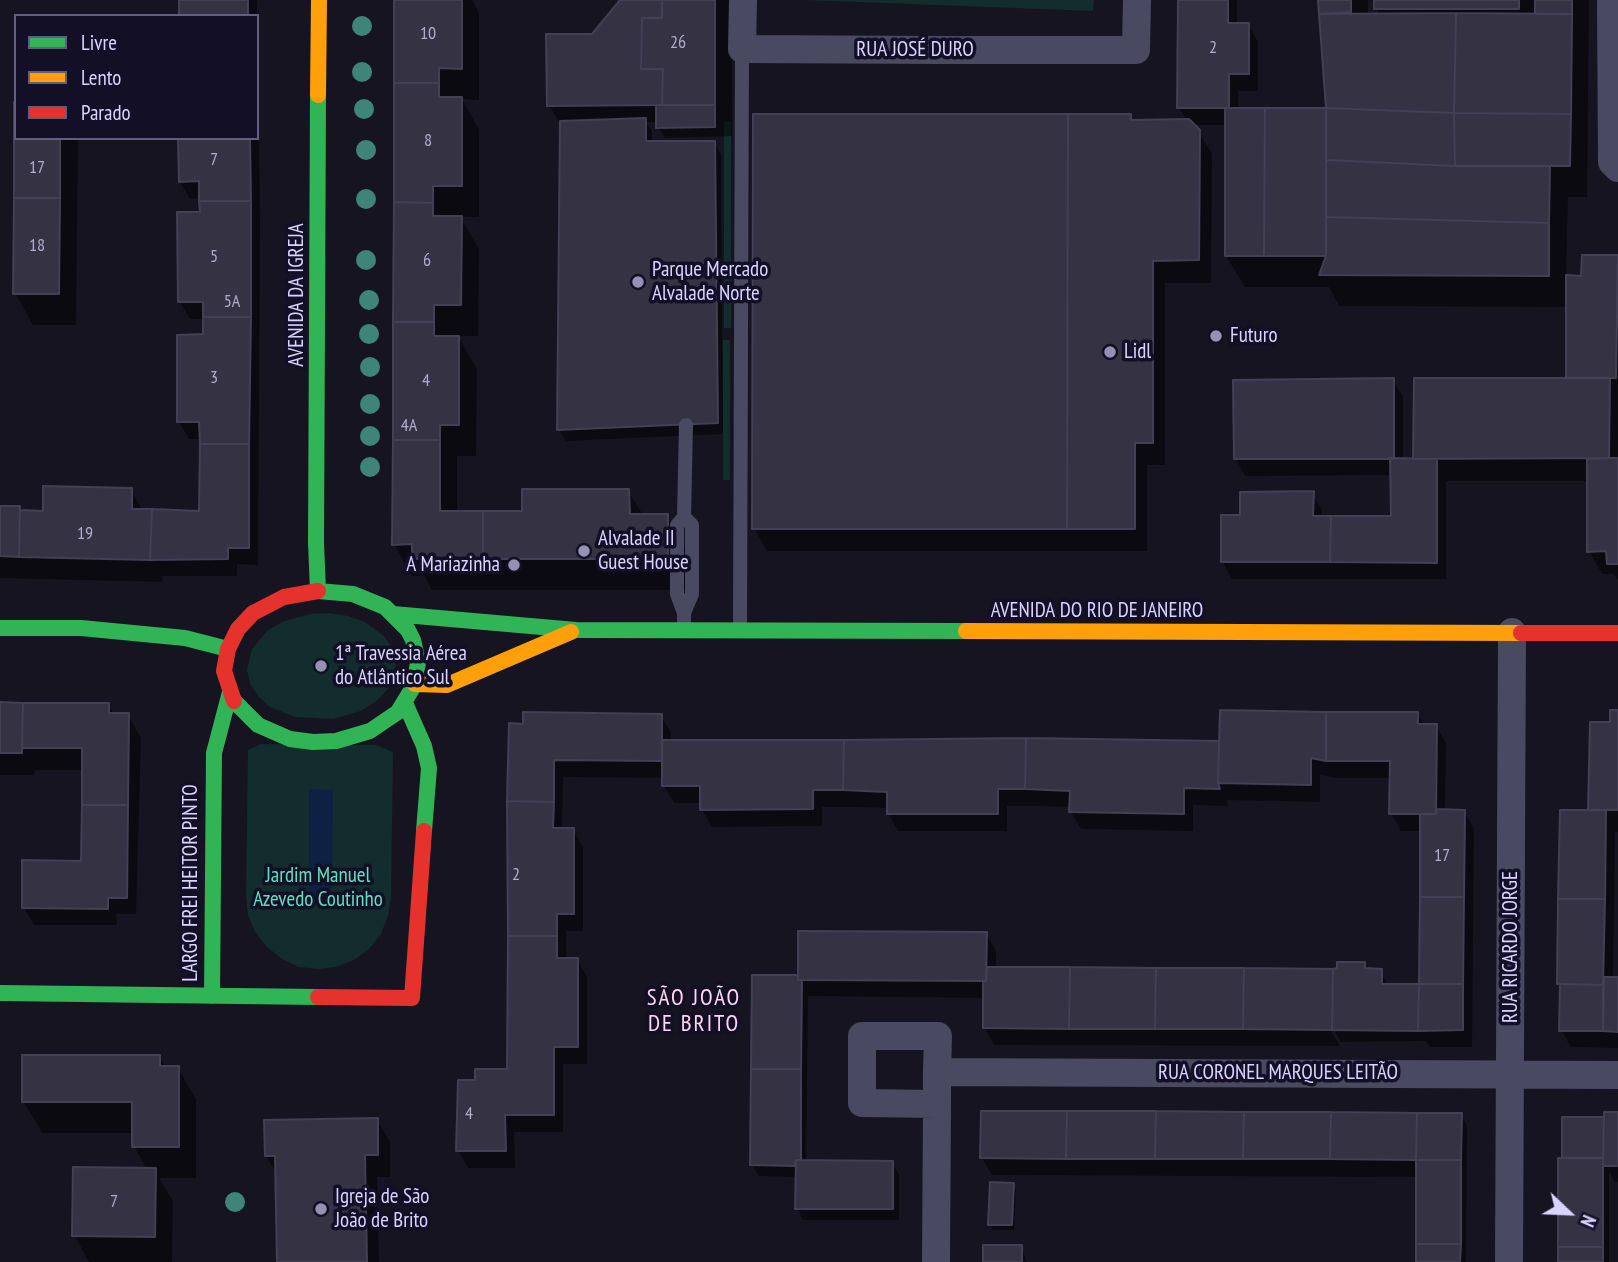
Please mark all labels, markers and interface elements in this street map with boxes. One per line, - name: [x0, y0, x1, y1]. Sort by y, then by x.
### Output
- legend: [14, 14, 259, 140]
- house number: 10: [420, 23, 436, 45]
- text: Livre: [81, 29, 117, 56]
- house number: 26: [670, 32, 686, 54]
- street label: RUA JOSÉ DURO: [856, 37, 974, 63]
- house number: 2: [1209, 37, 1217, 59]
- text: Lento: [81, 64, 121, 91]
- text: Parado: [81, 99, 131, 126]
- house number: 8: [424, 130, 432, 152]
- house number: 7: [210, 149, 218, 171]
- house number: 17: [29, 157, 45, 179]
- street label: AVENIDA DA IGREJA: [284, 223, 310, 367]
- house number: 18: [29, 235, 45, 257]
- house number: 5: [210, 246, 218, 268]
- house number: 6: [423, 250, 431, 272]
- place label: Parque Mercado Alvalade Norte: [652, 257, 768, 307]
- marker: Parque Mercado Alvalade Norte: [630, 274, 646, 290]
- house number: 5A: [224, 291, 240, 313]
- place label: Futuro: [1230, 323, 1278, 349]
- marker: Futuro: [1208, 328, 1224, 344]
- place label: Lidl: [1124, 339, 1151, 365]
- marker: Lidl: [1102, 344, 1118, 360]
- house number: 3: [210, 367, 218, 389]
- house number: 4: [422, 370, 430, 392]
- house number: 4A: [401, 415, 417, 437]
- house number: 19: [77, 523, 93, 545]
- place label: Alvalade II Guest House: [598, 526, 689, 576]
- marker: Alvalade II Guest House: [576, 543, 592, 559]
- place label: A Mariazinha: [406, 552, 500, 578]
- marker: A Mariazinha: [506, 557, 522, 573]
- street label: AVENIDA DO RIO DE JANEIRO: [991, 598, 1203, 624]
- place label: 1ª Travessia Aérea do Atlântico Sul: [335, 641, 467, 691]
- marker: 1ª Travessia Aérea do Atlântico Sul: [313, 658, 329, 674]
- street label: LARGO FREI HEITOR PINTO: [178, 784, 204, 982]
- house number: 17: [1434, 845, 1450, 867]
- park label: Jardim Manuel Azevedo Coutinho: [253, 863, 383, 913]
- house number: 2: [512, 864, 520, 886]
- street label: RUA RICARDO JORGE: [1498, 871, 1524, 1023]
- district label: SÃO JOÃO DE BRITO: [648, 984, 740, 1038]
- street label: RUA CORONEL MARQUES LEITÃO: [1158, 1060, 1398, 1086]
- house number: 4: [465, 1103, 473, 1125]
- north arrow: [1534, 1178, 1604, 1248]
- place label: Igreja de São João de Brito: [335, 1184, 429, 1234]
- house number: 7: [110, 1191, 118, 1213]
- marker: Igreja de São João de Brito: [313, 1201, 329, 1217]
- text: N: [1575, 1212, 1601, 1231]

